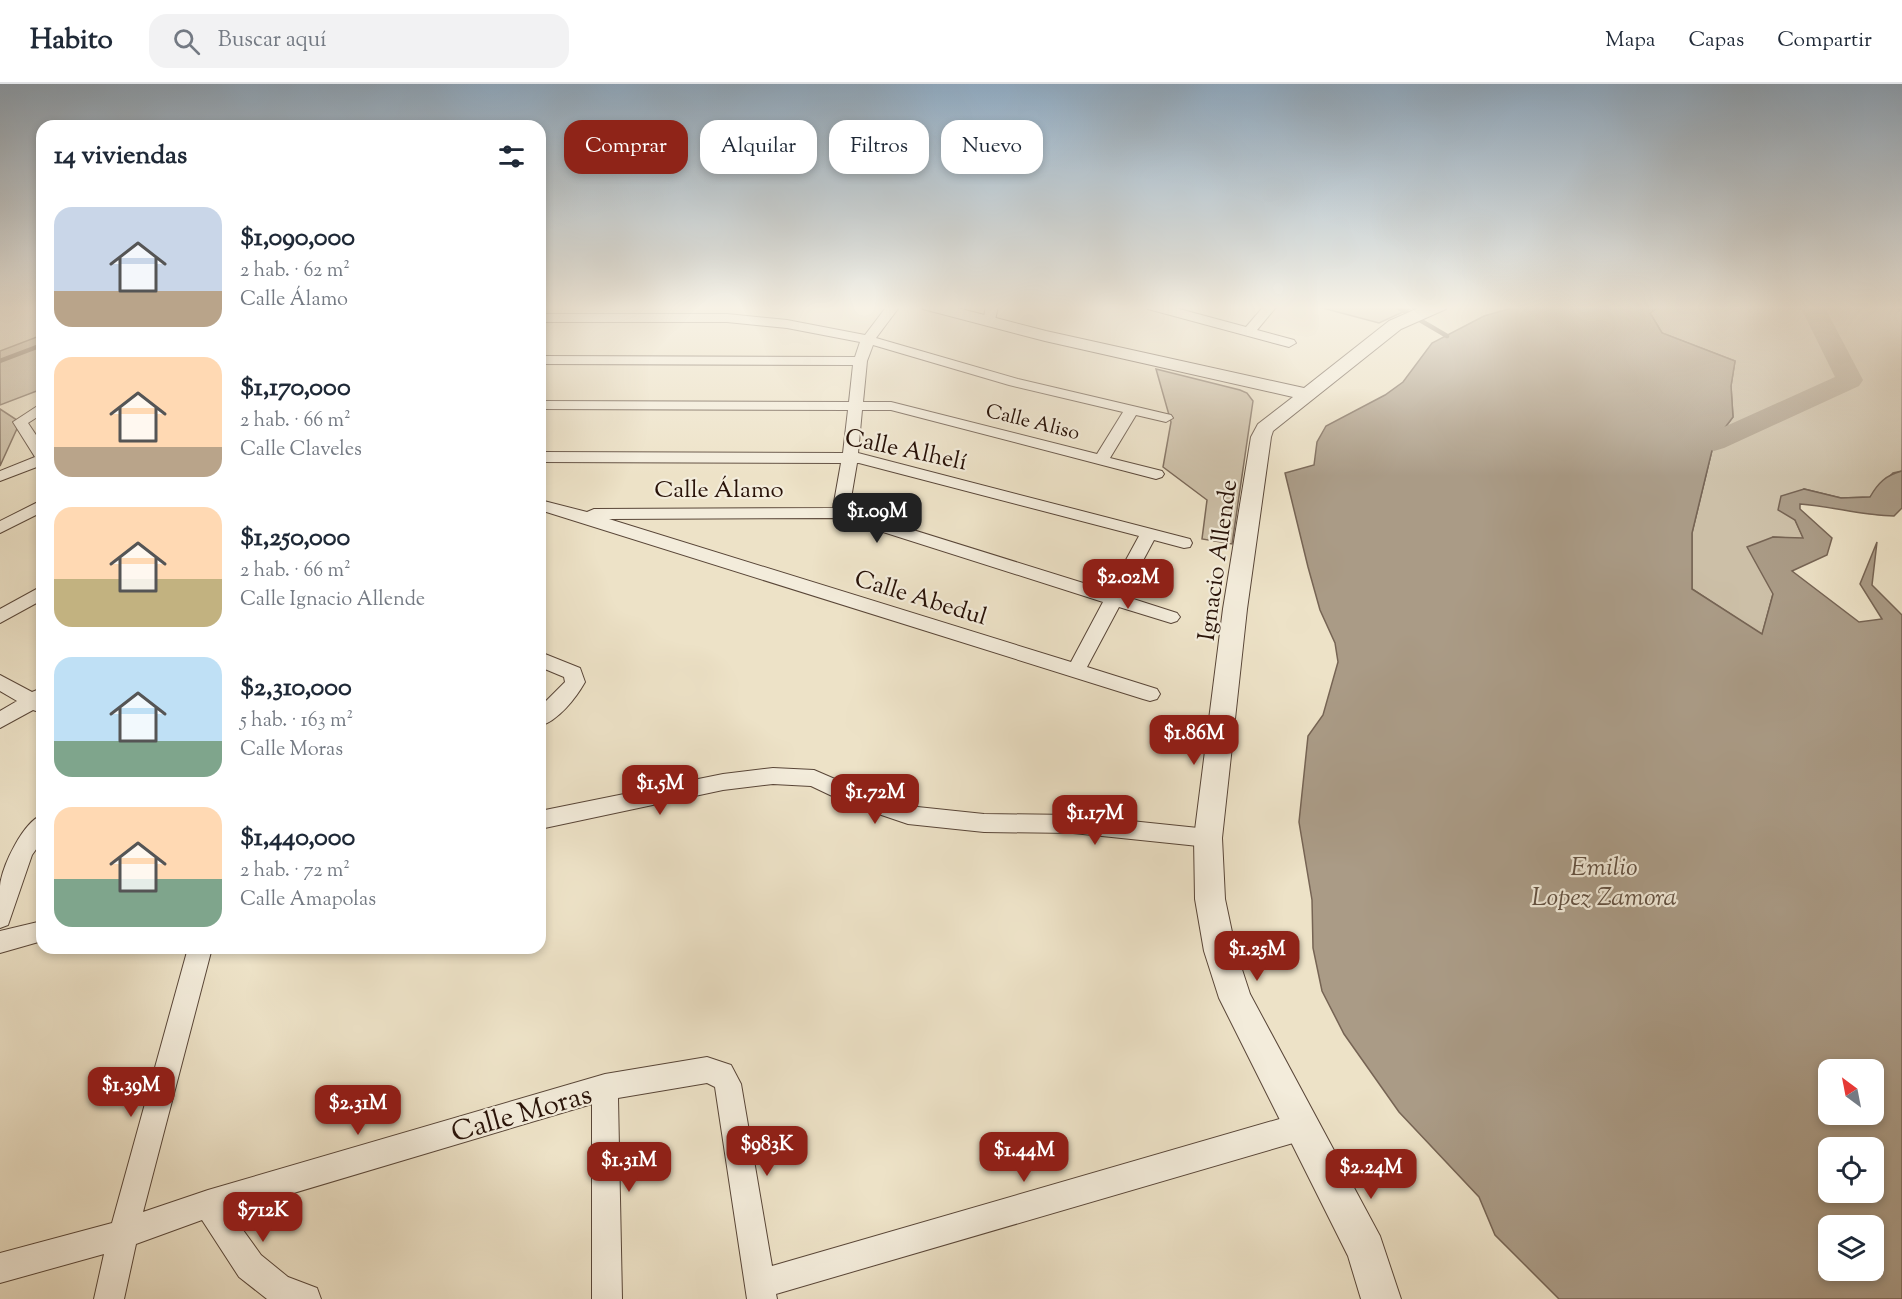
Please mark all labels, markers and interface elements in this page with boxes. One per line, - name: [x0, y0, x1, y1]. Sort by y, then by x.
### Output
- search box: [149, 14, 569, 68]
- text: Habito: [30, 21, 113, 61]
- icon: search: [170, 25, 203, 58]
- text: Buscar aquí: [218, 25, 327, 57]
- text: Mapa: [1605, 26, 1655, 56]
- text: Capas: [1688, 26, 1744, 56]
- text: Compartir: [1777, 26, 1872, 56]
- chip: Comprar: [564, 120, 688, 174]
- chip: Alquilar: [700, 120, 817, 174]
- chip: Filtros: [829, 120, 929, 174]
- chip: Nuevo: [941, 120, 1043, 174]
- text: 14 viviendas: [54, 138, 187, 175]
- icon: filters: [495, 140, 528, 173]
- text: $1,090,000: [240, 220, 355, 257]
- icon: home: [102, 231, 174, 303]
- text: 2 hab. · 62 m²: [240, 257, 350, 286]
- text: Calle Álamo: [240, 286, 348, 315]
- text: $1,170,000: [240, 370, 351, 407]
- icon: home: [102, 381, 174, 453]
- street label: Calle Aliso: [982, 398, 1082, 449]
- text: 2 hab. · 66 m²: [240, 407, 351, 436]
- street label: Calle Alhelí: [841, 421, 970, 481]
- text: Calle Claveles: [240, 436, 362, 465]
- street label: Calle Álamo: [654, 474, 784, 508]
- street label: Ignacio Allende: [1191, 477, 1247, 643]
- pin: $1.09M: [828, 493, 926, 544]
- text: $1.09M: [847, 498, 907, 527]
- text: $1,250,000: [240, 520, 350, 557]
- icon: home: [102, 531, 174, 603]
- text: 2 hab. · 66 m²: [240, 557, 351, 586]
- pin: $2.02M: [1079, 559, 1177, 610]
- street label: Calle Abedul: [850, 563, 991, 635]
- text: $2.02M: [1097, 564, 1159, 593]
- text: Calle Ignacio Allende: [240, 586, 425, 615]
- text: $2,310,000: [240, 670, 352, 707]
- icon: home: [102, 681, 174, 753]
- text: 5 hab. · 163 m²: [240, 707, 353, 736]
- pin: $1.86M: [1145, 715, 1243, 766]
- text: $1.86M: [1164, 720, 1224, 749]
- text: Calle Moras: [240, 736, 343, 765]
- pin: $1.5M: [618, 765, 702, 816]
- text: $1.5M: [636, 770, 684, 799]
- pin: $1.72M: [826, 774, 924, 825]
- text: $1.72M: [845, 779, 905, 808]
- pin: $1.17M: [1046, 795, 1144, 846]
- text: $1.17M: [1066, 800, 1124, 829]
- text: $1,440,000: [240, 820, 355, 857]
- icon: home: [102, 831, 174, 903]
- water label: Emilio Lopez Zamora: [1531, 850, 1677, 917]
- text: 2 hab. · 72 m²: [240, 857, 350, 886]
- text: Calle Amapolas: [240, 886, 376, 915]
- pin: $1.25M: [1208, 931, 1306, 982]
- text: $1.25M: [1228, 936, 1286, 965]
- north arrow: [1818, 1059, 1884, 1125]
- map controls: [1818, 1059, 1884, 1281]
- pin: $1.39M: [82, 1067, 180, 1118]
- text: $1.39M: [102, 1072, 160, 1101]
- street label: Calle Moras: [447, 1076, 597, 1154]
- pin: $2.31M: [309, 1085, 407, 1136]
- text: $2.31M: [329, 1090, 387, 1119]
- pin: $983K: [725, 1126, 809, 1177]
- text: $983K: [741, 1131, 793, 1160]
- pin: $1.44M: [975, 1132, 1073, 1183]
- text: $1.44M: [993, 1137, 1055, 1166]
- button: locate: [1818, 1137, 1884, 1203]
- pin: $1.31M: [580, 1142, 678, 1193]
- text: $1.31M: [601, 1147, 657, 1176]
- pin: $2.24M: [1322, 1149, 1420, 1200]
- text: $2.24M: [1340, 1154, 1402, 1183]
- pin: $712K: [221, 1192, 305, 1243]
- text: $712K: [237, 1197, 289, 1226]
- button: layers: [1818, 1215, 1884, 1281]

